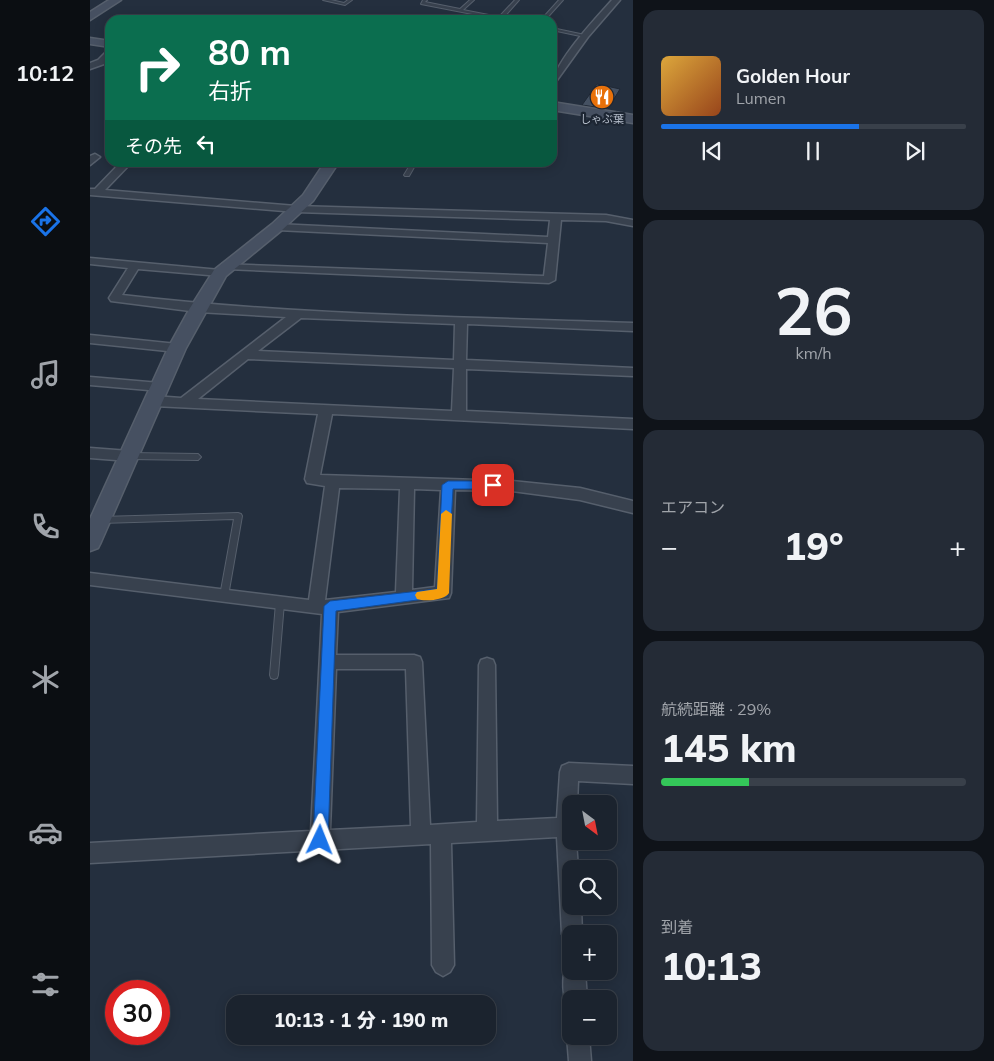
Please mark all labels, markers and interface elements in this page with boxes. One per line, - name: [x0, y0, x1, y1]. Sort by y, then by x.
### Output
- text: 80 m: [208, 30, 291, 74]
- icon: right: [125, 35, 190, 100]
- text: 10:12: [16, 59, 74, 87]
- text: Golden Hour: [736, 64, 850, 88]
- text: 右折: [208, 77, 252, 105]
- restaurant icon: しゃぶ葉: [589, 84, 615, 110]
- text: Lumen: [736, 88, 786, 108]
- place label: しゃぶ葉: [580, 112, 624, 126]
- icon: left: [192, 130, 220, 158]
- text: その先: [125, 134, 182, 158]
- icon: previous: [698, 137, 726, 165]
- icon: pause: [799, 137, 827, 165]
- icon: next: [901, 137, 929, 165]
- icon: directions: [28, 204, 63, 239]
- text: 26: [774, 270, 853, 351]
- text: km/h: [795, 343, 832, 363]
- icon: music: [28, 357, 63, 392]
- pin: [472, 464, 514, 506]
- icon: arrive: [479, 471, 507, 499]
- text: エアコン: [661, 497, 725, 517]
- icon: phone: [28, 509, 63, 544]
- text: 19°: [783, 522, 844, 570]
- text: −: [661, 529, 678, 564]
- text: +: [949, 529, 966, 564]
- icon: climate: [28, 662, 63, 697]
- text: 航続距離 · 29%: [661, 699, 771, 719]
- text: 145 km: [661, 724, 797, 772]
- north arrow: [562, 795, 618, 850]
- map controls: [562, 795, 617, 1045]
- position arrow: [293, 813, 345, 865]
- icon: car: [28, 815, 63, 850]
- button: search: [562, 860, 617, 915]
- text: 到着: [661, 917, 693, 937]
- button: +: [562, 925, 617, 980]
- text: 10:13: [661, 942, 762, 990]
- icon: filters: [28, 967, 63, 1002]
- speed limit sign: 30: [105, 980, 170, 1045]
- button: −: [562, 990, 617, 1045]
- text: 10:13 · 1 分 · 190 m: [274, 1008, 448, 1032]

